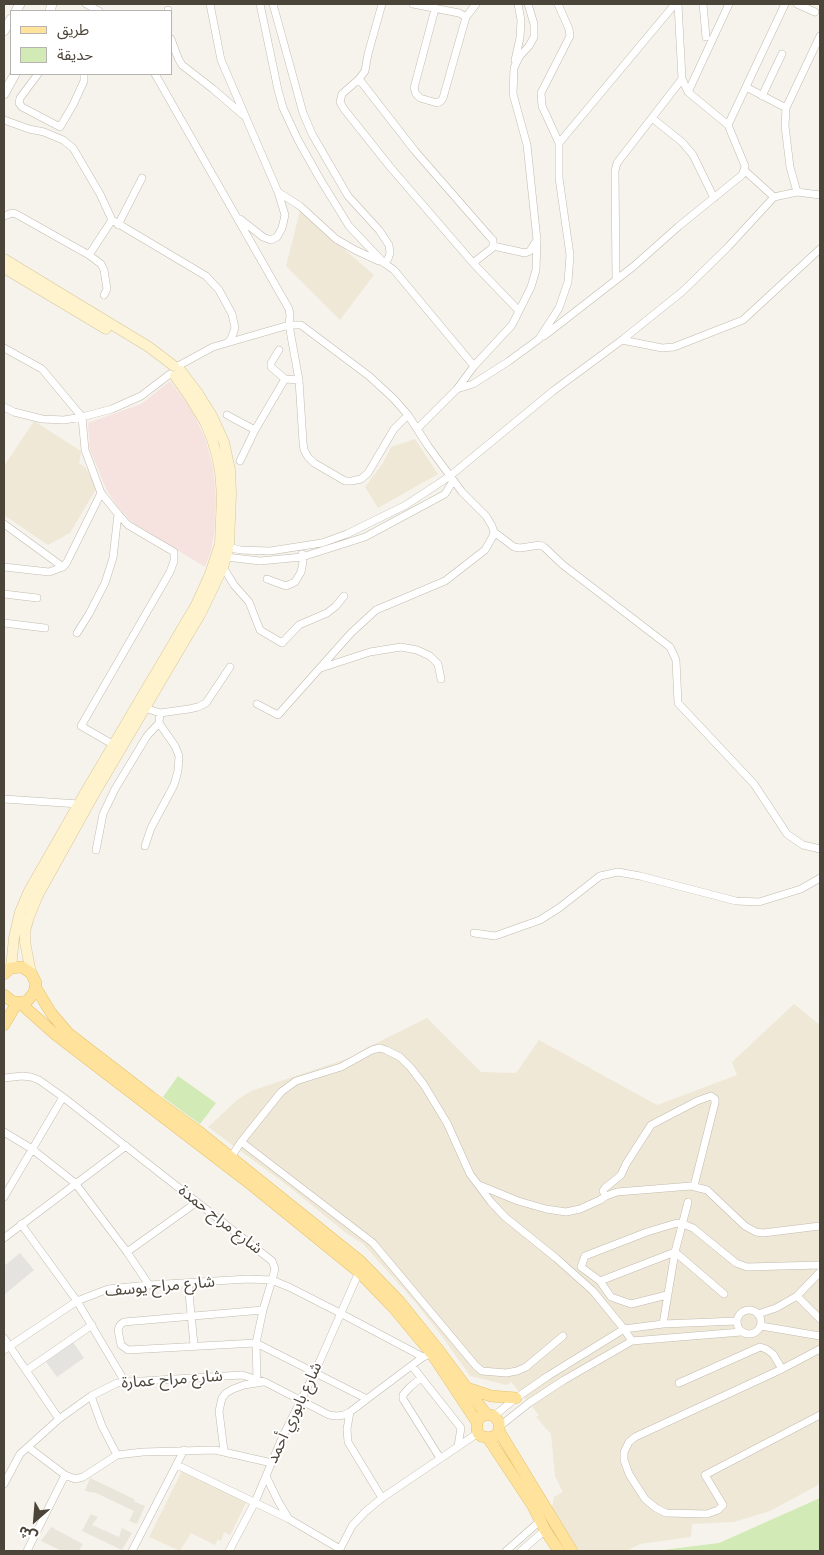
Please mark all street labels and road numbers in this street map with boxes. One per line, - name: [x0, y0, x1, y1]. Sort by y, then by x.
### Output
- street label: شارع مراح حمدة: [174, 1181, 266, 1259]
- street label: شارع مراح يوسف: [104, 1273, 216, 1301]
- street label: شارع بابوري أحمد: [263, 1359, 327, 1467]
- street label: شارع مراح عمارة: [121, 1367, 223, 1393]

